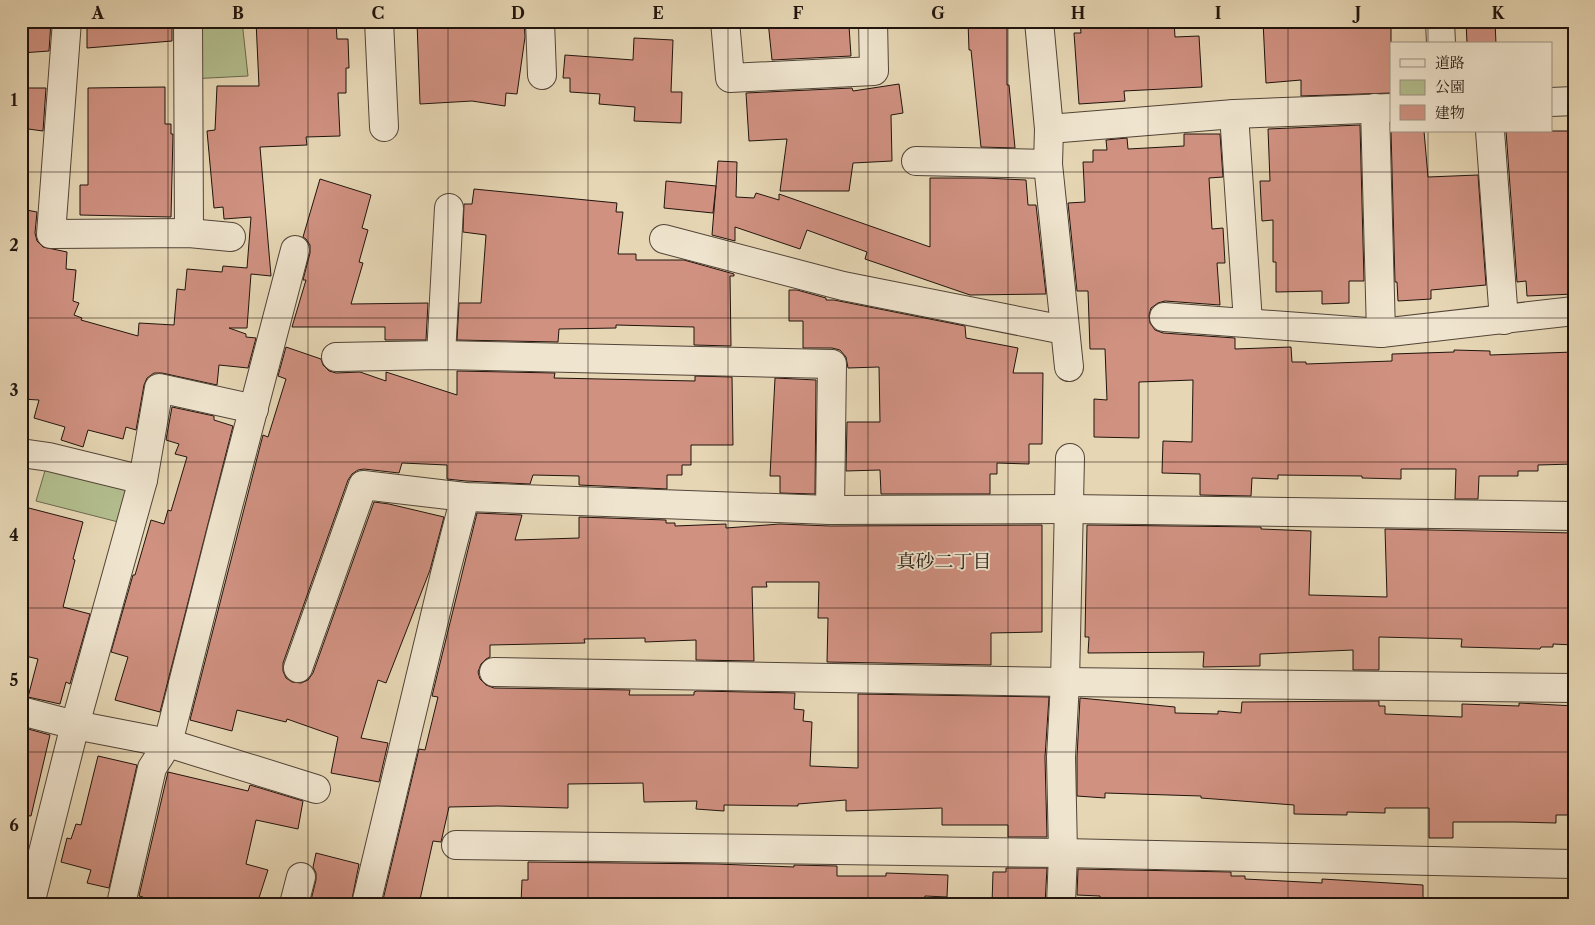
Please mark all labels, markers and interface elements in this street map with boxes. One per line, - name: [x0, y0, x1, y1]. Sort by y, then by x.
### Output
- text: A: [91, 3, 105, 23]
- text: B: [232, 3, 244, 23]
- text: C: [372, 3, 384, 23]
- text: D: [511, 3, 525, 23]
- text: E: [652, 3, 664, 23]
- text: F: [793, 3, 804, 23]
- text: G: [931, 3, 945, 23]
- text: H: [1071, 3, 1085, 23]
- text: I: [1215, 3, 1222, 23]
- text: J: [1352, 3, 1361, 23]
- text: K: [1492, 3, 1506, 23]
- legend: [1390, 42, 1552, 132]
- text: 道路: [1435, 53, 1465, 72]
- text: 公園: [1435, 77, 1465, 96]
- text: 1: [10, 90, 18, 110]
- text: 建物: [1435, 103, 1465, 122]
- text: 2: [9, 235, 19, 255]
- text: 3: [9, 380, 19, 400]
- text: 4: [9, 525, 19, 545]
- district label: 真砂二丁目: [896, 550, 992, 573]
- text: 5: [10, 670, 19, 690]
- text: 6: [9, 815, 19, 835]

